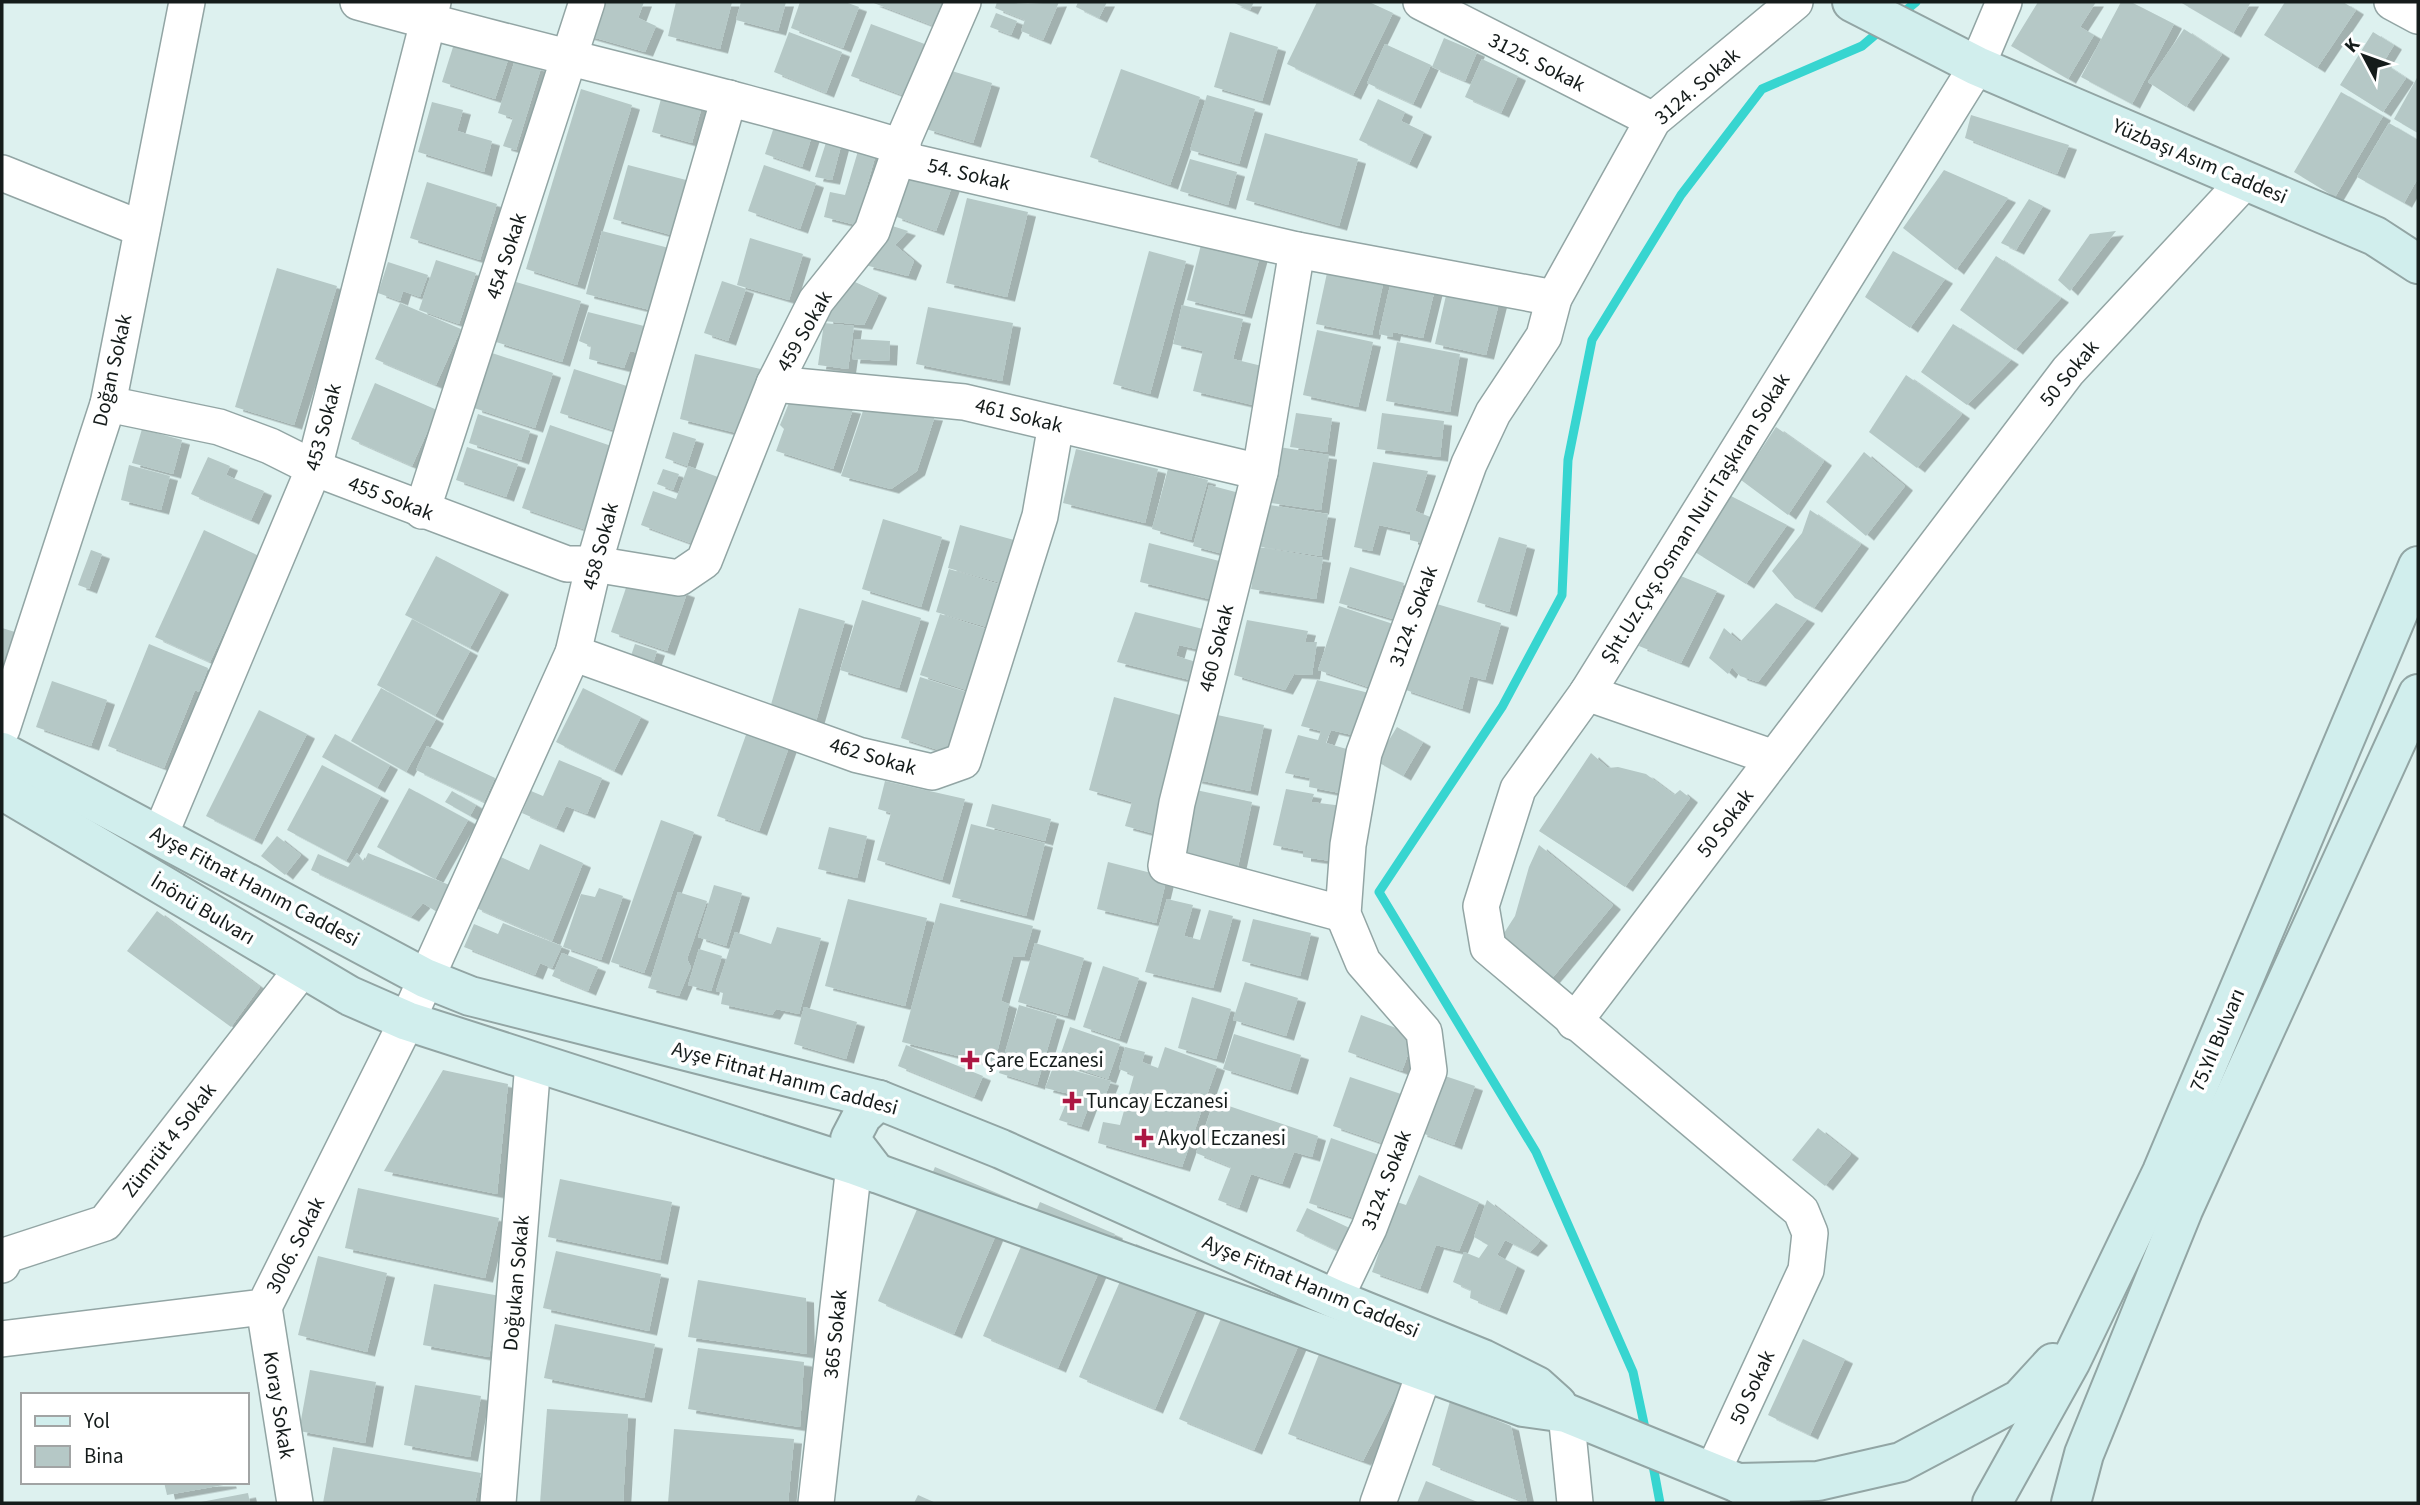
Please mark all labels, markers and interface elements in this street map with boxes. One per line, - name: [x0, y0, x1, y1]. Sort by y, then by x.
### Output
- north arrow: [2329, 21, 2399, 91]
- street label: 3125. Sokak: [1483, 25, 1591, 99]
- text: K: [2338, 32, 2367, 59]
- street label: 3124. Sokak: [1648, 40, 1747, 132]
- street label: Yüzbaşı Asım Caddesi: [2107, 110, 2292, 211]
- street label: 54. Sokak: [925, 150, 1014, 198]
- street label: 454 Sokak: [478, 208, 534, 303]
- street label: 459 Sokak: [769, 284, 840, 377]
- street label: Doğan Sokak: [84, 310, 140, 429]
- street label: 50 Sokak: [2032, 333, 2106, 413]
- street label: Şht.Uz.Çvş.Osman Nuri Taşkıran Sokak: [1593, 366, 1797, 669]
- street label: 453 Sokak: [297, 379, 349, 474]
- street label: 461 Sokak: [972, 390, 1067, 440]
- street label: 455 Sokak: [344, 468, 439, 528]
- street label: 458 Sokak: [574, 498, 626, 593]
- street label: 3124. Sokak: [1381, 561, 1445, 670]
- street label: 460 Sokak: [1191, 600, 1241, 695]
- street label: 462 Sokak: [826, 729, 921, 783]
- street label: 50 Sokak: [1689, 782, 1761, 864]
- street label: Ayşe Fitnat Hanım Caddesi: [145, 818, 365, 954]
- street label: İnönü Bulvarı: [145, 866, 261, 952]
- street label: 75.Yıl Bulvarı: [2182, 984, 2252, 1096]
- street label: Ayşe Fitnat Hanım Caddesi: [669, 1033, 901, 1123]
- place label: Çare Eczanesi: [984, 1045, 1104, 1075]
- marker: Çare Eczanesi: [962, 1052, 978, 1068]
- street label: Zümrüt 4 Sokak: [115, 1076, 224, 1204]
- place label: Tuncay Eczanesi: [1086, 1086, 1229, 1116]
- marker: Tuncay Eczanesi: [1064, 1093, 1080, 1109]
- place label: Akyol Eczanesi: [1158, 1123, 1286, 1153]
- street label: 3124. Sokak: [1353, 1125, 1419, 1234]
- marker: Akyol Eczanesi: [1136, 1130, 1152, 1146]
- street label: 3006. Sokak: [258, 1191, 332, 1299]
- street label: Doğukan Sokak: [495, 1213, 537, 1352]
- street label: Ayşe Fitnat Hanım Caddesi: [1198, 1227, 1424, 1345]
- street label: 365 Sokak: [815, 1287, 855, 1380]
- street label: 50 Sokak: [1722, 1344, 1783, 1429]
- street label: Koray Sokak: [256, 1349, 302, 1462]
- legend: [21, 1393, 248, 1484]
- text: Yol: [83, 1406, 110, 1436]
- text: Bina: [84, 1441, 124, 1471]

